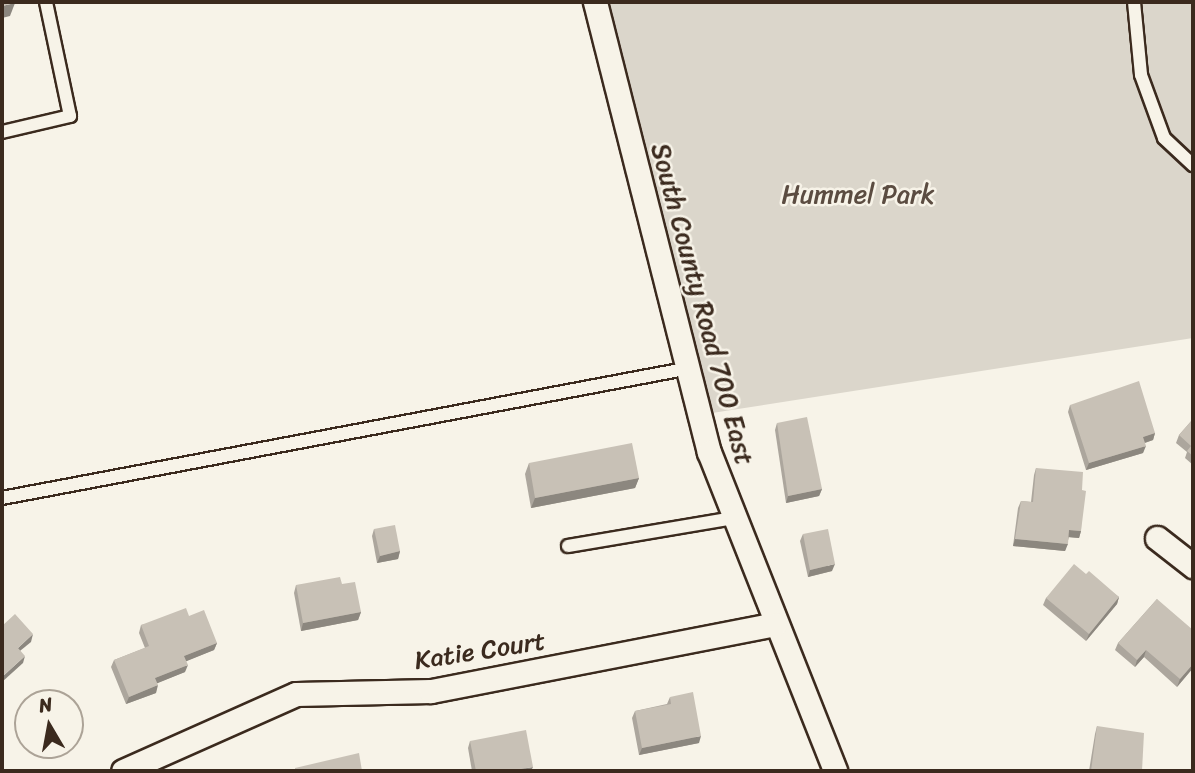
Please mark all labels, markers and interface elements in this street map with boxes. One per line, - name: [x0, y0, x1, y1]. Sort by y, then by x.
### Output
- street label: South County Road 700 East: [644, 140, 760, 468]
- park label: Hummel Park: [781, 179, 935, 211]
- street label: Katie Court: [412, 625, 548, 677]
- text: N: [36, 687, 55, 722]
- north arrow: [14, 689, 84, 759]

